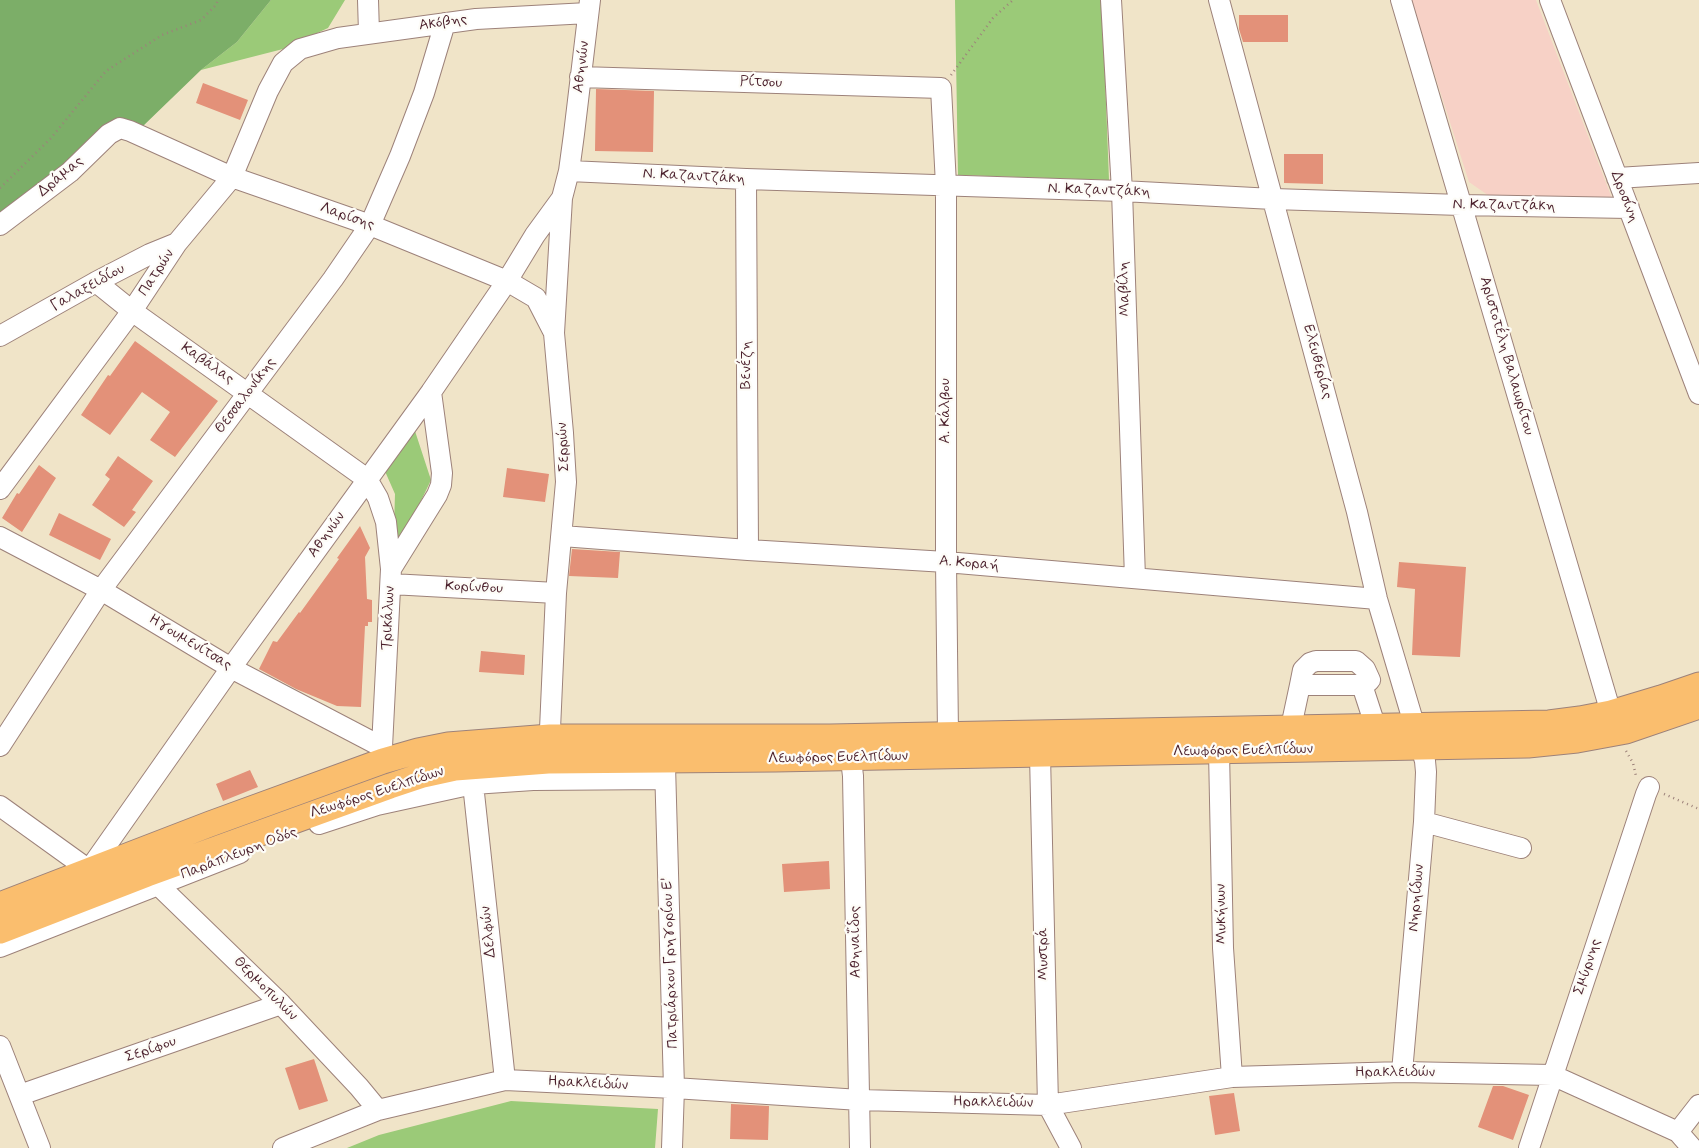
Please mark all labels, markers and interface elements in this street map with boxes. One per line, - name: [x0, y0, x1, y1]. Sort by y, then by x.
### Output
- street label: Ακόβης: [418, 11, 468, 35]
- street label: Αθηνών: [570, 40, 594, 94]
- street label: Ρίτσου: [740, 73, 782, 93]
- street label: Δράμας: [34, 153, 88, 201]
- street label: Ν. Καζαντζάκη: [642, 165, 746, 189]
- street label: Δροσίνη: [1606, 169, 1642, 225]
- street label: Ν. Καζαντζάκη: [1047, 180, 1151, 202]
- street label: Ν. Καζαντζάκη: [1452, 196, 1556, 216]
- street label: Λαρίσης: [317, 199, 377, 235]
- street label: Πατρών: [135, 246, 179, 300]
- street label: Γαλαξειδίου: [48, 260, 128, 316]
- street label: Μαβίλη: [1115, 261, 1135, 317]
- street label: Αριστοτέλη Βαλαωρίτου: [1475, 275, 1537, 437]
- street label: Ελευθερίας: [1298, 323, 1336, 401]
- street label: Καβάλας: [177, 339, 237, 389]
- street label: Βενέζη: [738, 341, 756, 389]
- street label: Θεσσαλονίκης: [212, 354, 280, 438]
- street label: A. Κάλβου: [937, 378, 955, 444]
- street label: Σερρών: [554, 422, 574, 472]
- street label: Αθηνών: [304, 509, 350, 561]
- street label: Α. Κοραή: [938, 552, 1000, 576]
- street label: Κορίνθου: [445, 577, 503, 599]
- street label: Τρικάλων: [378, 586, 400, 650]
- street label: Ηγουμενίτσας: [145, 611, 235, 675]
- street label: Λεωφόρος Ευελπίδων: [1173, 741, 1313, 761]
- street label: Λεωφόρος Ευελπίδων: [768, 748, 908, 768]
- street label: Λεωφόρος Ευελπίδων: [308, 763, 446, 823]
- street label: Παράπλευρη Οδός: [178, 824, 300, 884]
- street label: Νηρηίδων: [1405, 863, 1429, 933]
- street label: Πατριάρχου Γρηγορίου Ε': [659, 877, 683, 1049]
- street label: Μυκήνων: [1212, 884, 1232, 944]
- street label: Δελφών: [477, 905, 501, 959]
- street label: Αθηναΐδος: [846, 906, 866, 978]
- street label: Μυστρά: [1035, 928, 1053, 980]
- street label: Σμύρνης: [1571, 937, 1605, 997]
- street label: Θερμοπυλών: [229, 953, 301, 1025]
- street label: Σερίφου: [123, 1033, 179, 1067]
- street label: Ηρακλειδών: [1355, 1064, 1435, 1082]
- street label: Ηρακλειδών: [548, 1073, 628, 1095]
- street label: Ηρακλειδών: [953, 1093, 1033, 1113]

